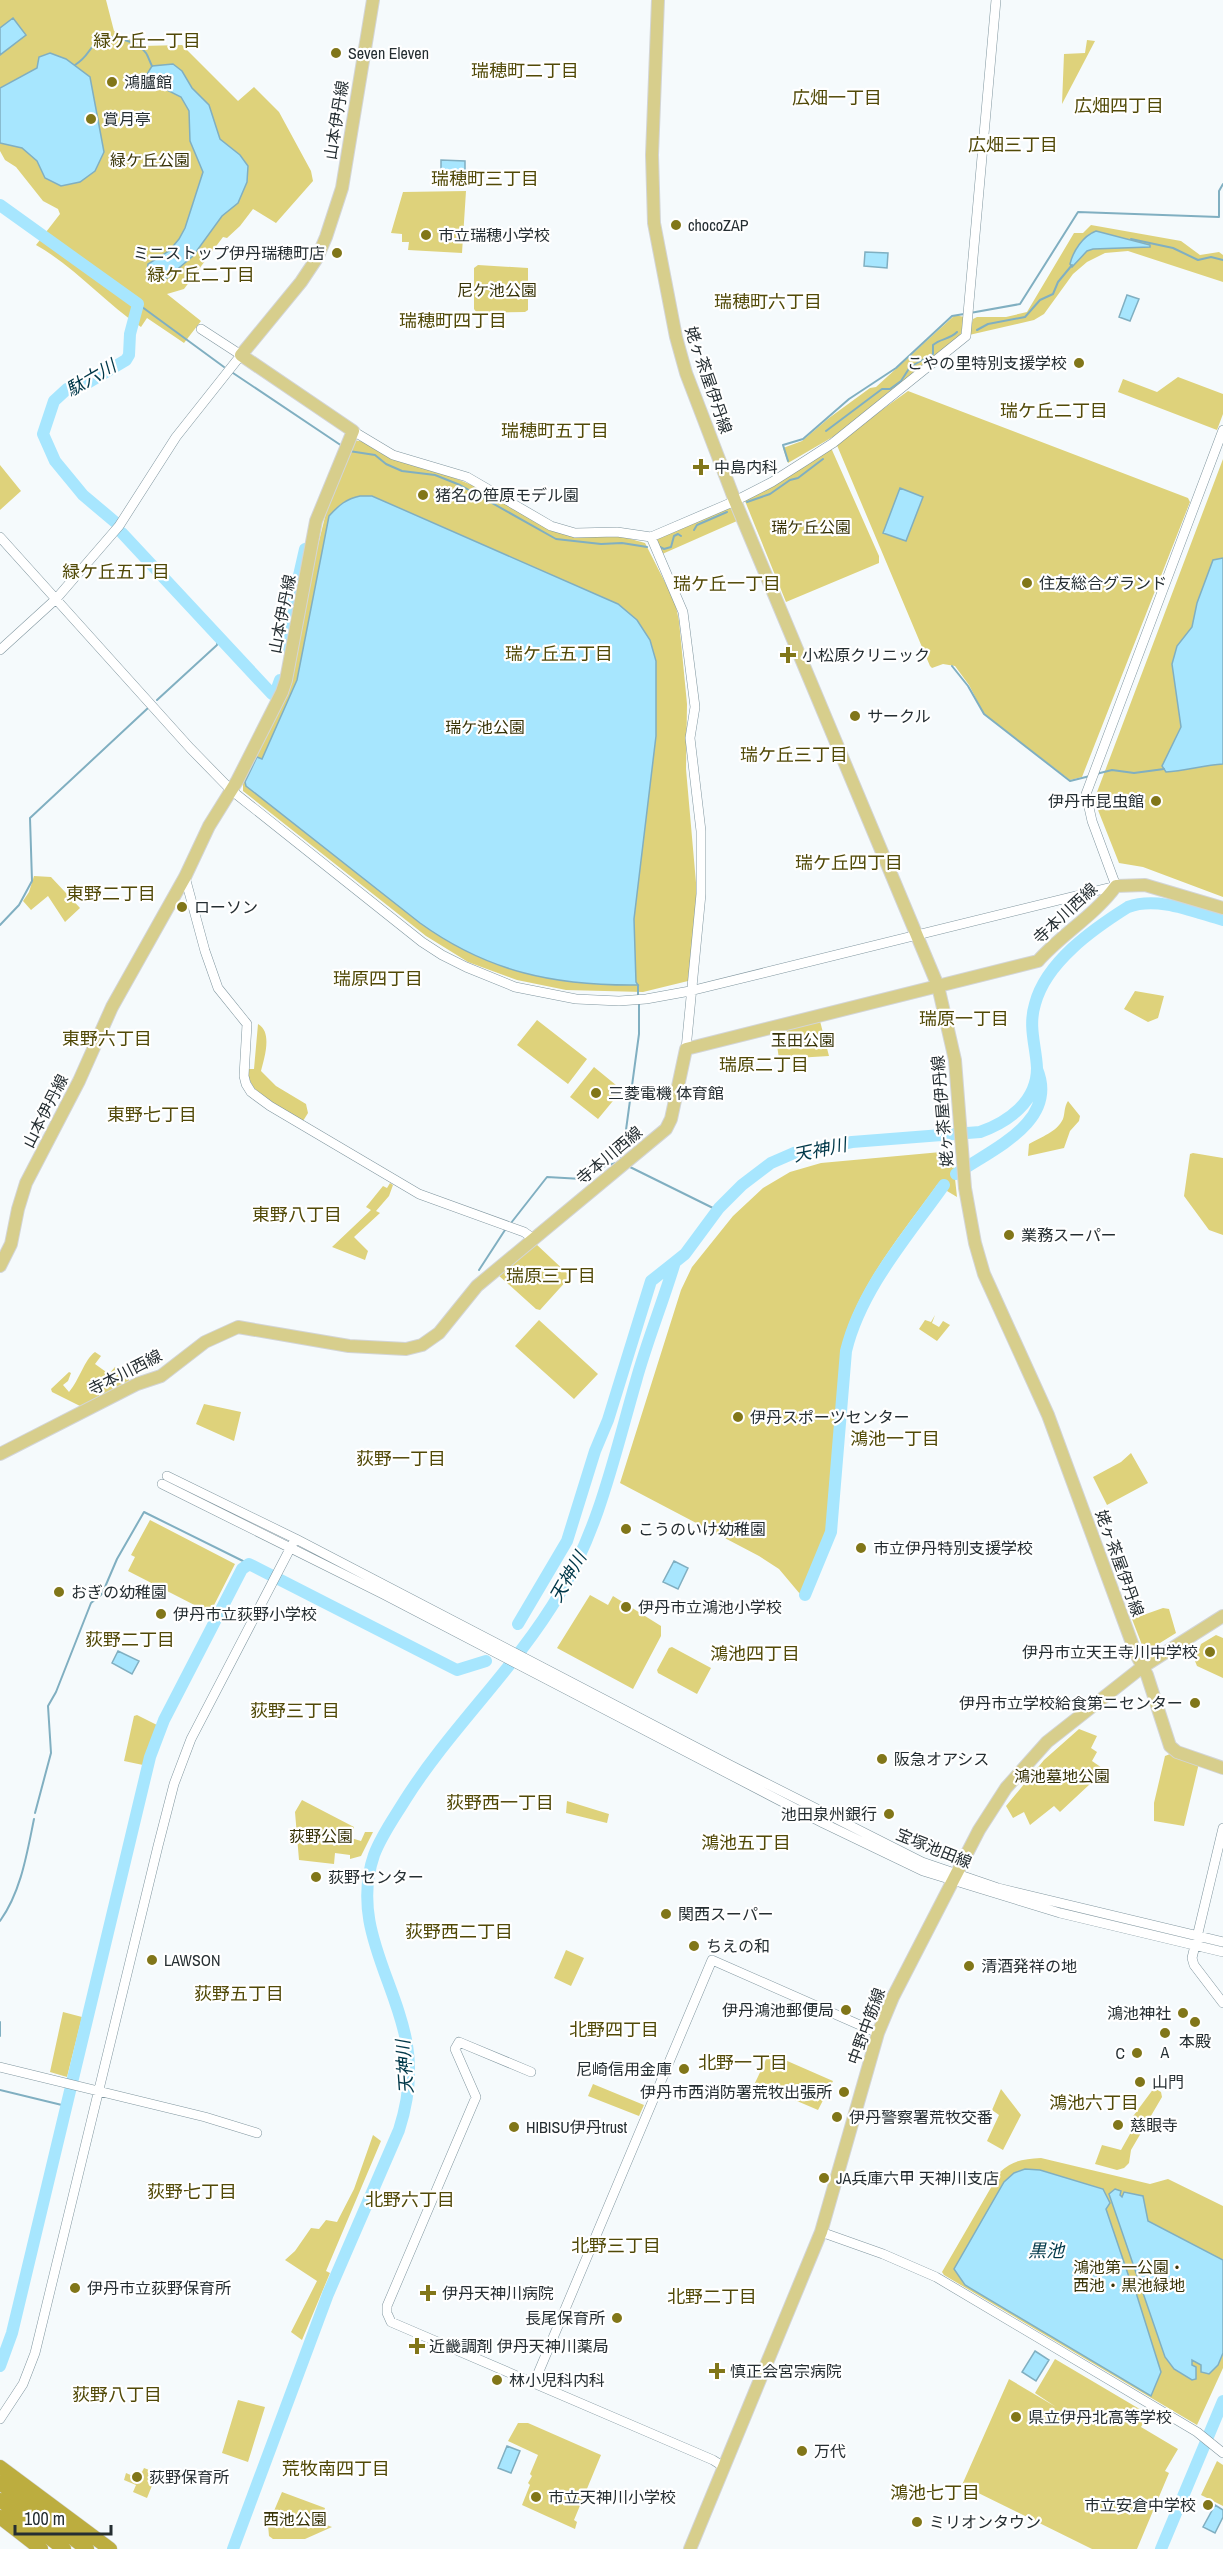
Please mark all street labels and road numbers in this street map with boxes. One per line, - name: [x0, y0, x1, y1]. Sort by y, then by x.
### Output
- street label: 山本伊丹線: [319, 79, 353, 161]
- street label: 姥ヶ茶屋伊丹線: [680, 323, 738, 437]
- street label: 山本伊丹線: [264, 573, 300, 655]
- street label: 寺本川西線: [1028, 878, 1102, 948]
- street label: 姥ヶ茶屋伊丹線: [926, 1054, 958, 1168]
- street label: 山本伊丹線: [17, 1070, 73, 1152]
- street label: 寺本川西線: [571, 1121, 647, 1189]
- street label: 寺本川西線: [84, 1344, 166, 1400]
- street label: 姥ヶ茶屋伊丹線: [1091, 1507, 1149, 1619]
- street label: 宝塚池田線: [893, 1823, 975, 1873]
- street label: 中野中筋線: [842, 1985, 890, 2067]

